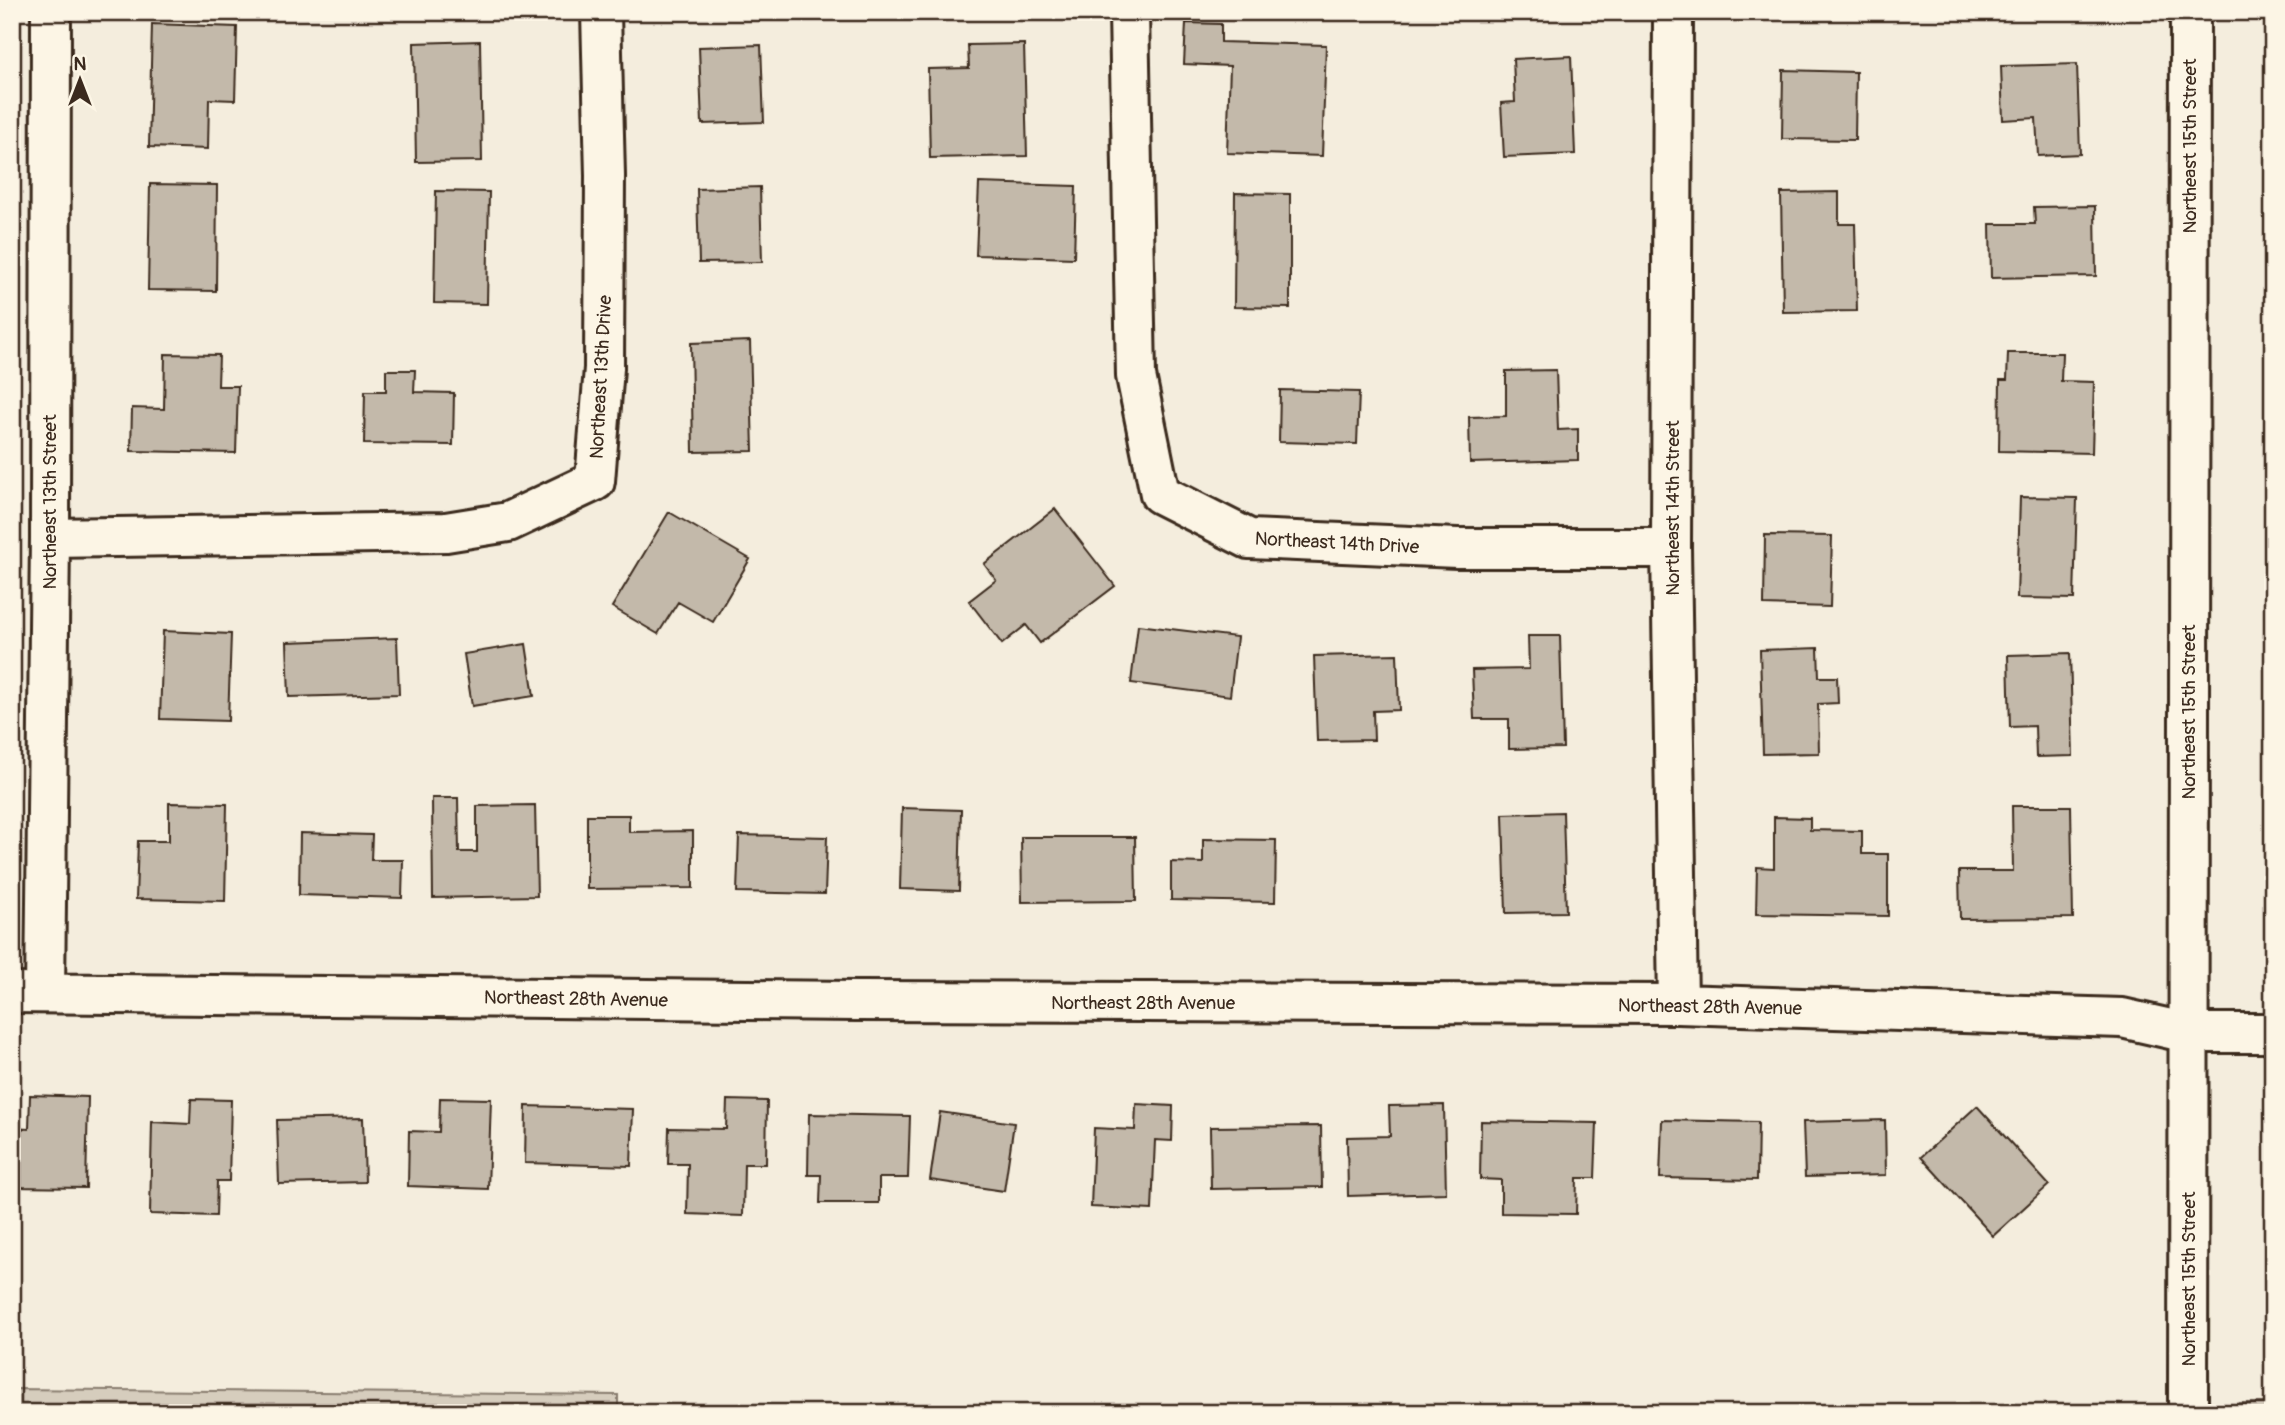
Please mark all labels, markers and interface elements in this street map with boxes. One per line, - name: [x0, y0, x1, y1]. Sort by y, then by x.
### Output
- north arrow: [46, 46, 116, 116]
- text: N: [74, 52, 87, 76]
- street label: Northeast 15th Street: [2178, 58, 2202, 233]
- street label: Northeast 13th Drive: [585, 294, 617, 460]
- street label: Northeast 13th Street: [38, 414, 62, 590]
- street label: Northeast 14th Street: [1661, 420, 1685, 596]
- street label: Northeast 14th Drive: [1254, 527, 1420, 559]
- street label: Northeast 15th Street: [2177, 624, 2201, 799]
- street label: Northeast 28th Avenue: [484, 985, 669, 1013]
- street label: Northeast 28th Avenue: [1051, 991, 1236, 1015]
- street label: Northeast 28th Avenue: [1618, 993, 1803, 1021]
- street label: Northeast 15th Street: [2177, 1191, 2201, 1366]

